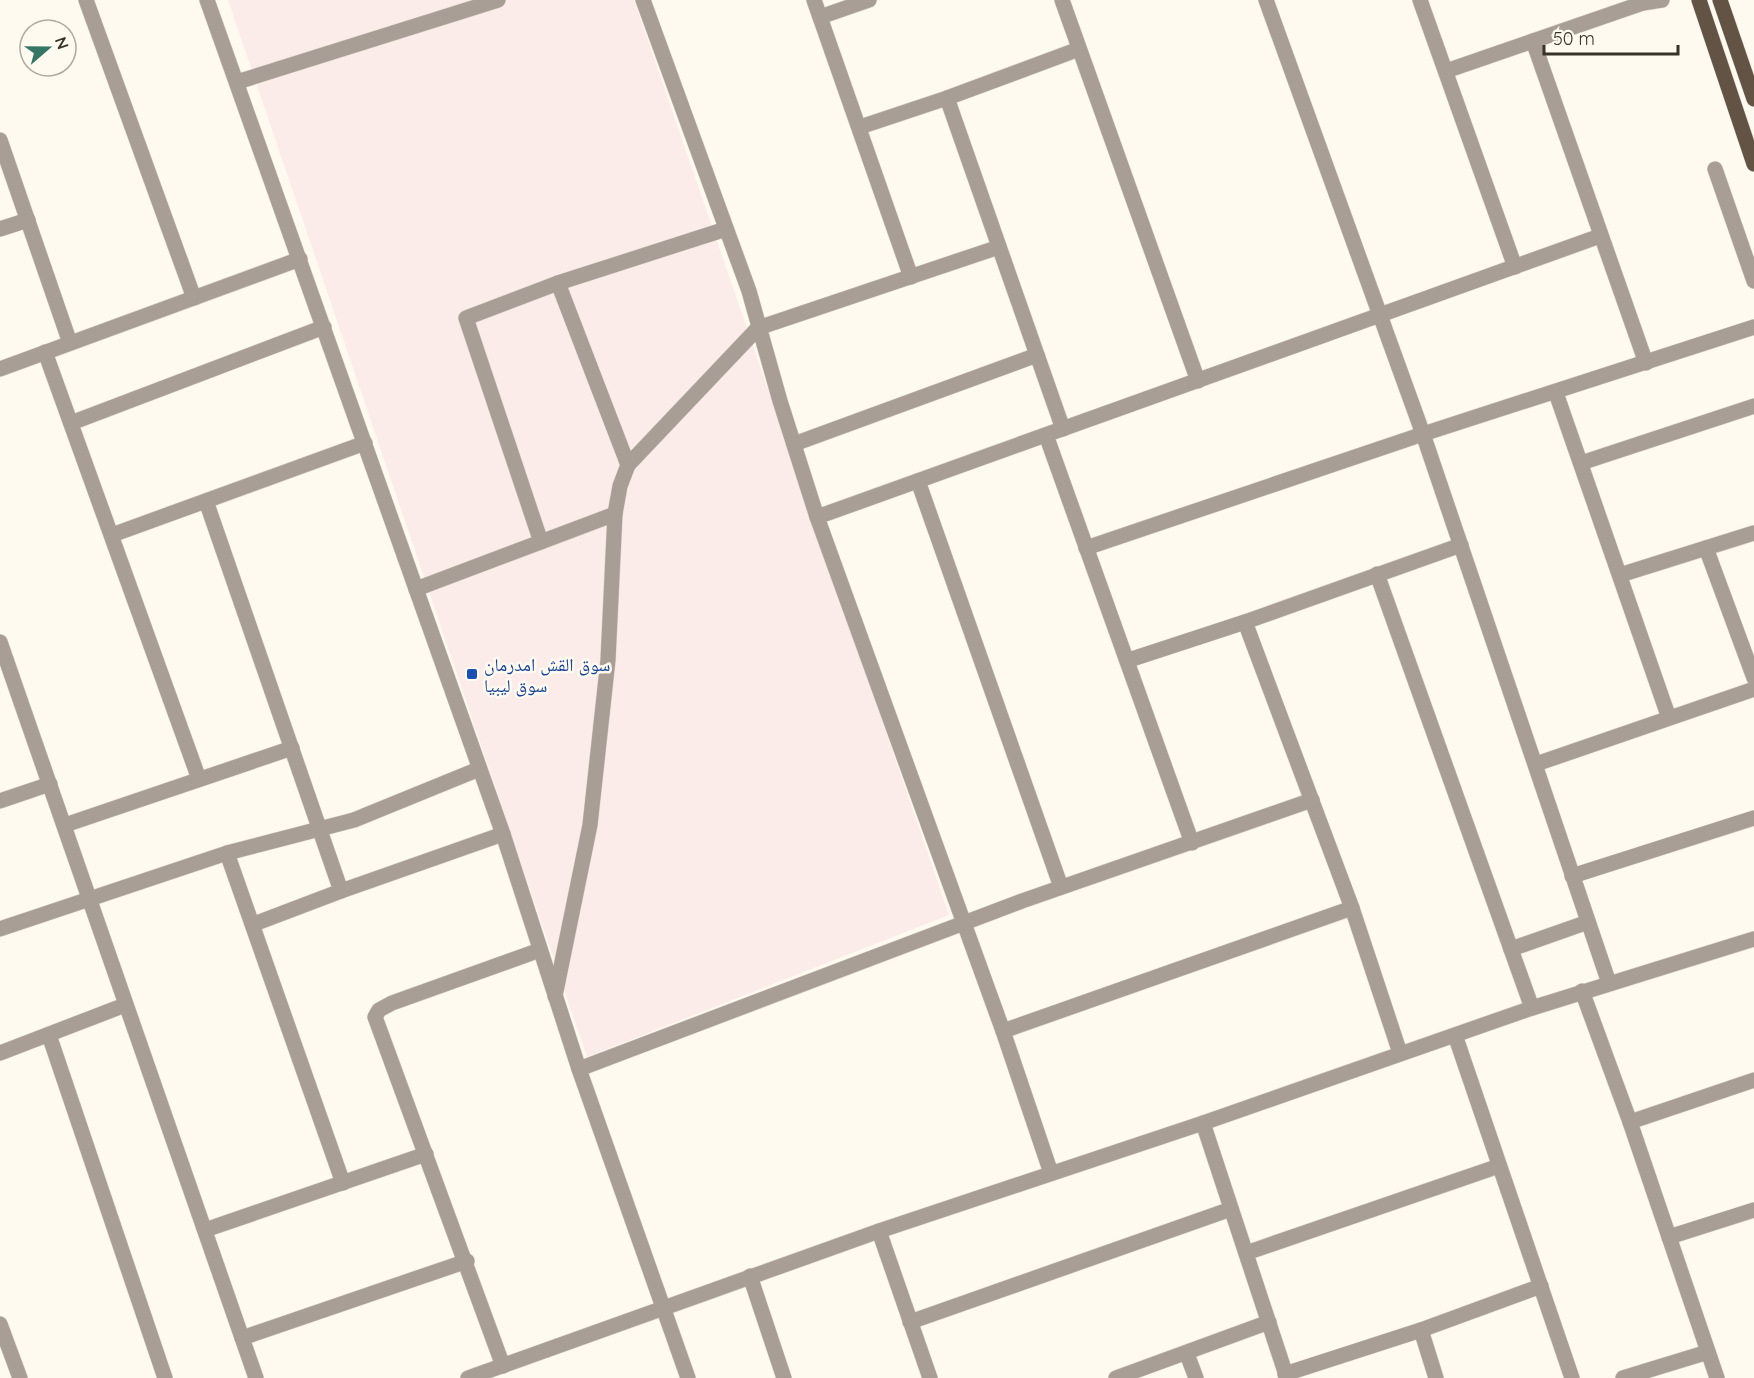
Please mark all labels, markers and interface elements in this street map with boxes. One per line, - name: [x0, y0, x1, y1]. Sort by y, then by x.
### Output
- north arrow: [18, 18, 78, 78]
- scale bar: [1544, 18, 1678, 56]
- text: 50 m: [1553, 27, 1595, 50]
- text: N: [51, 34, 74, 52]
- place label: سوق القش امدرمان سوق ليبيا: [484, 653, 610, 697]
- marker: سوق القش امدرمان سوق ليبيا: [465, 667, 479, 681]

